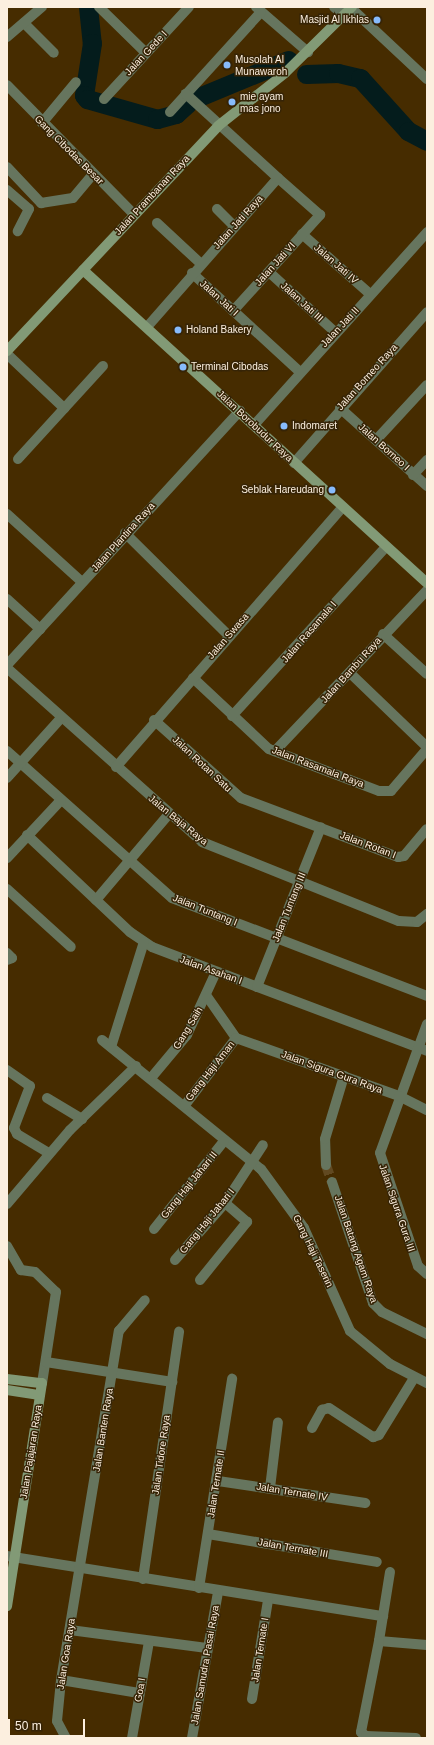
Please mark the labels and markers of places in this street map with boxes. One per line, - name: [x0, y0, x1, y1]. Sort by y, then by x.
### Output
- place label: Masjid Al Ikhlas: [300, 14, 369, 26]
- marker: Masjid Al Ikhlas: [372, 15, 382, 25]
- place label: Musolah Al Munawaroh: [235, 53, 287, 76]
- marker: Musolah Al Munawaroh: [222, 60, 232, 70]
- place label: mie ayam mas jono: [240, 90, 283, 114]
- marker: mie ayam mas jono: [227, 97, 237, 107]
- place label: Holand Bakery: [186, 324, 252, 336]
- marker: Holand Bakery: [173, 325, 183, 335]
- place label: Terminal Cibodas: [191, 361, 268, 373]
- marker: Terminal Cibodas: [178, 362, 188, 372]
- place label: Indomaret: [292, 420, 337, 432]
- marker: Indomaret: [279, 421, 289, 431]
- place label: Seblak Hareudang: [241, 484, 324, 496]
- marker: Seblak Hareudang: [327, 485, 337, 495]

